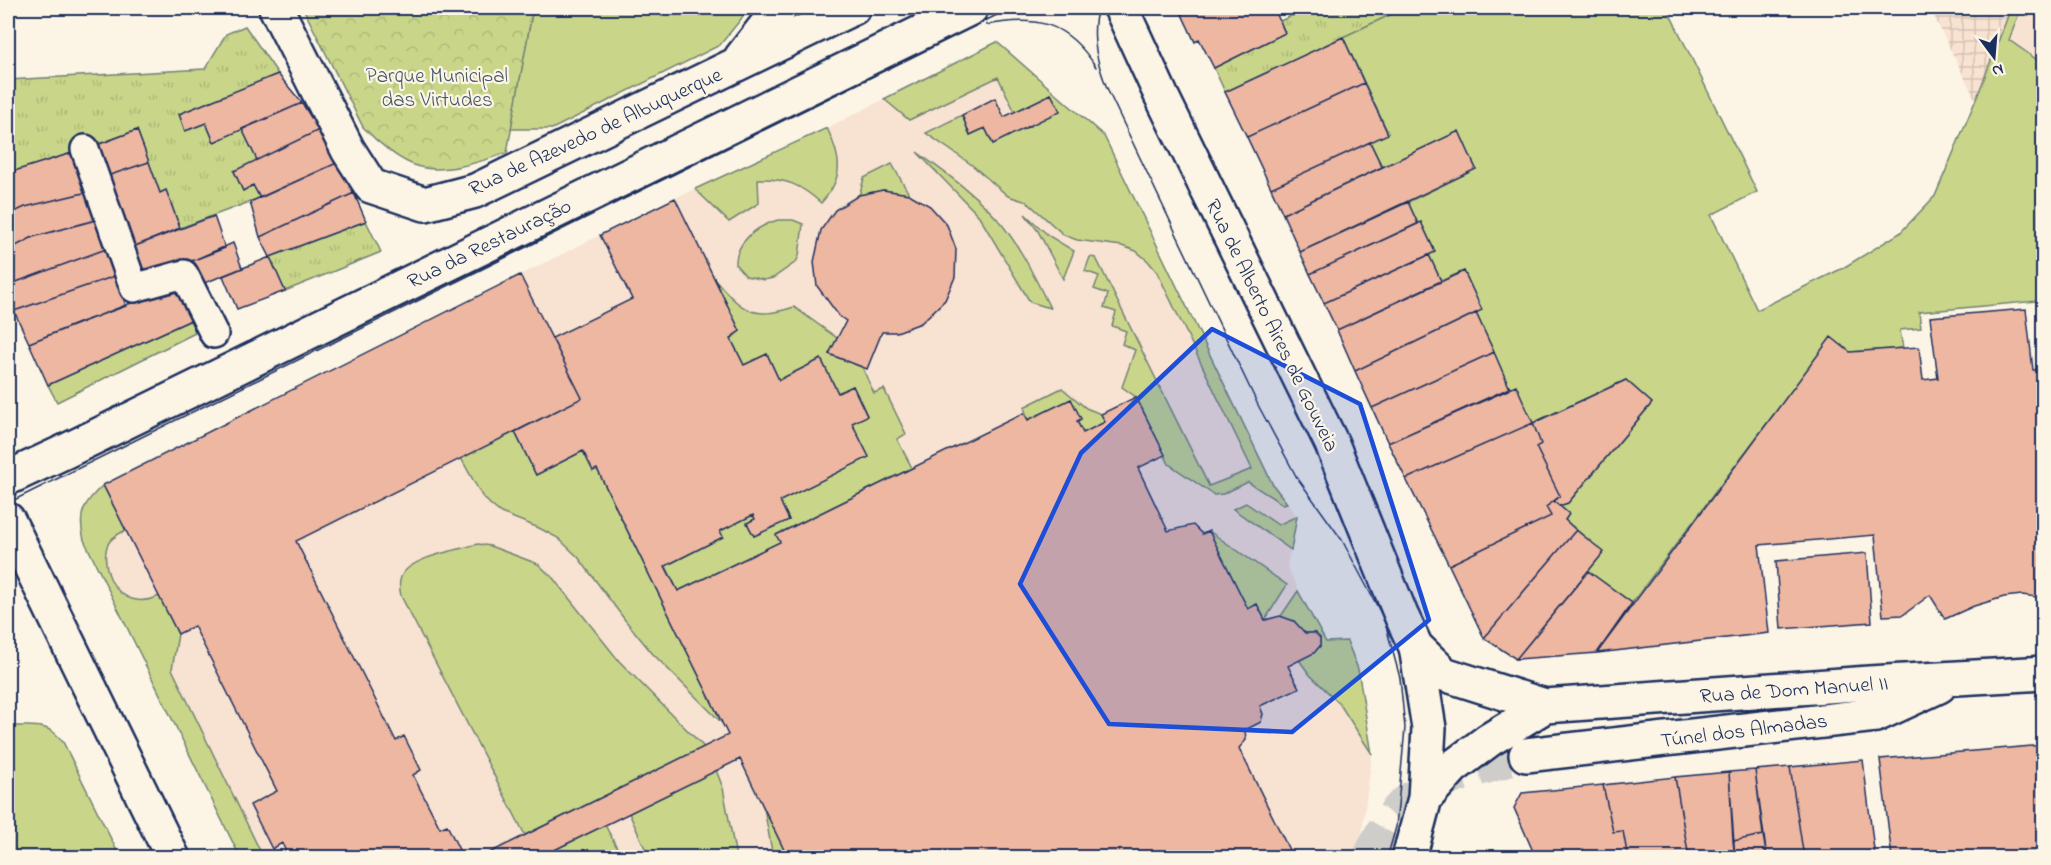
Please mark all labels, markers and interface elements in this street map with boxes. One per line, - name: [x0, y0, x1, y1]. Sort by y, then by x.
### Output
- north arrow: [1964, 27, 2024, 87]
- text: N: [1989, 56, 2006, 83]
- street label: Rua de Azevedo de Albuquerque: [464, 61, 728, 205]
- park label: Parque Municipal das Virtudes: [366, 62, 508, 116]
- street label: Rua da Restauração: [403, 192, 577, 298]
- street label: Rua de Alberto Aires de Gouveia: [1197, 195, 1346, 457]
- street label: Rua de Dom Manuel II: [1699, 669, 1889, 713]
- street label: Túnel dos Almadas: [1659, 707, 1829, 757]

